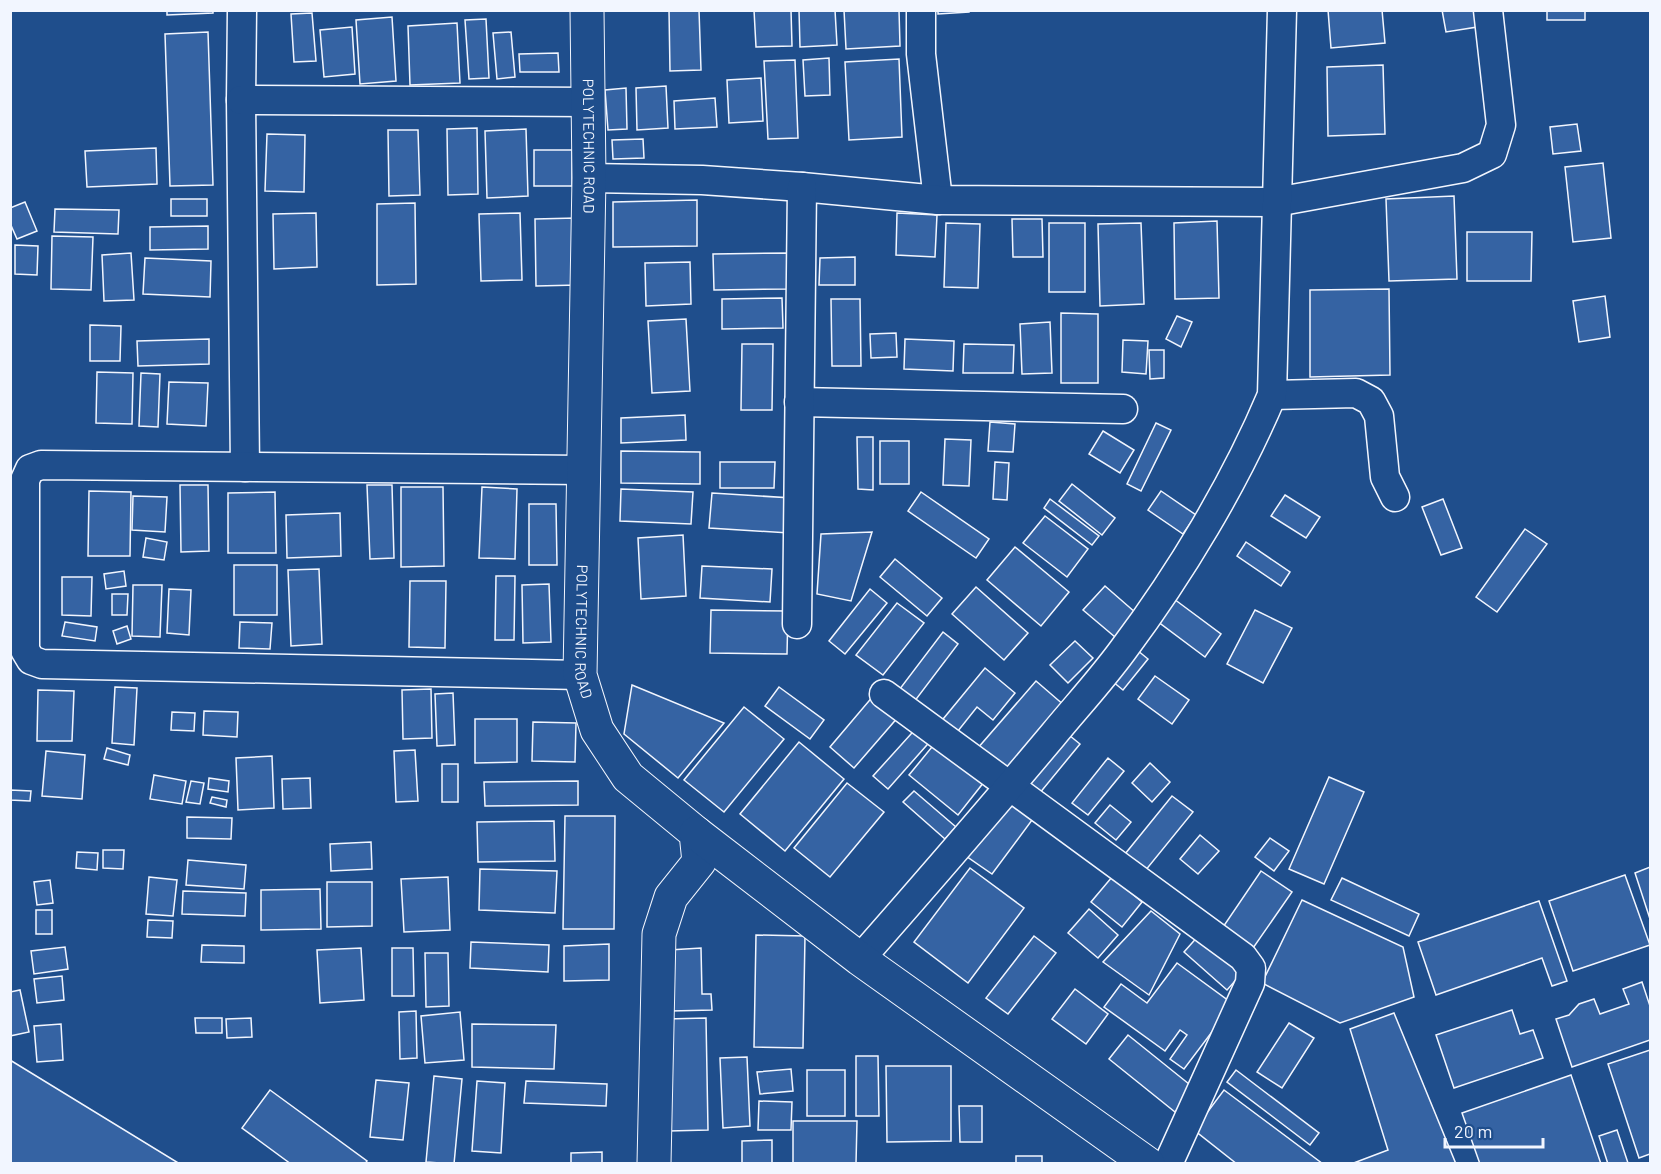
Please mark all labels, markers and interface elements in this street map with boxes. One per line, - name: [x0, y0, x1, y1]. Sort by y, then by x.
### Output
- street label: POLYTECHNIC ROAD: [580, 79, 599, 213]
- street label: POLYTECHNIC ROAD: [571, 564, 597, 700]
- scale bar: [1445, 1111, 1542, 1149]
- text: 20 m: [1454, 1120, 1492, 1142]

